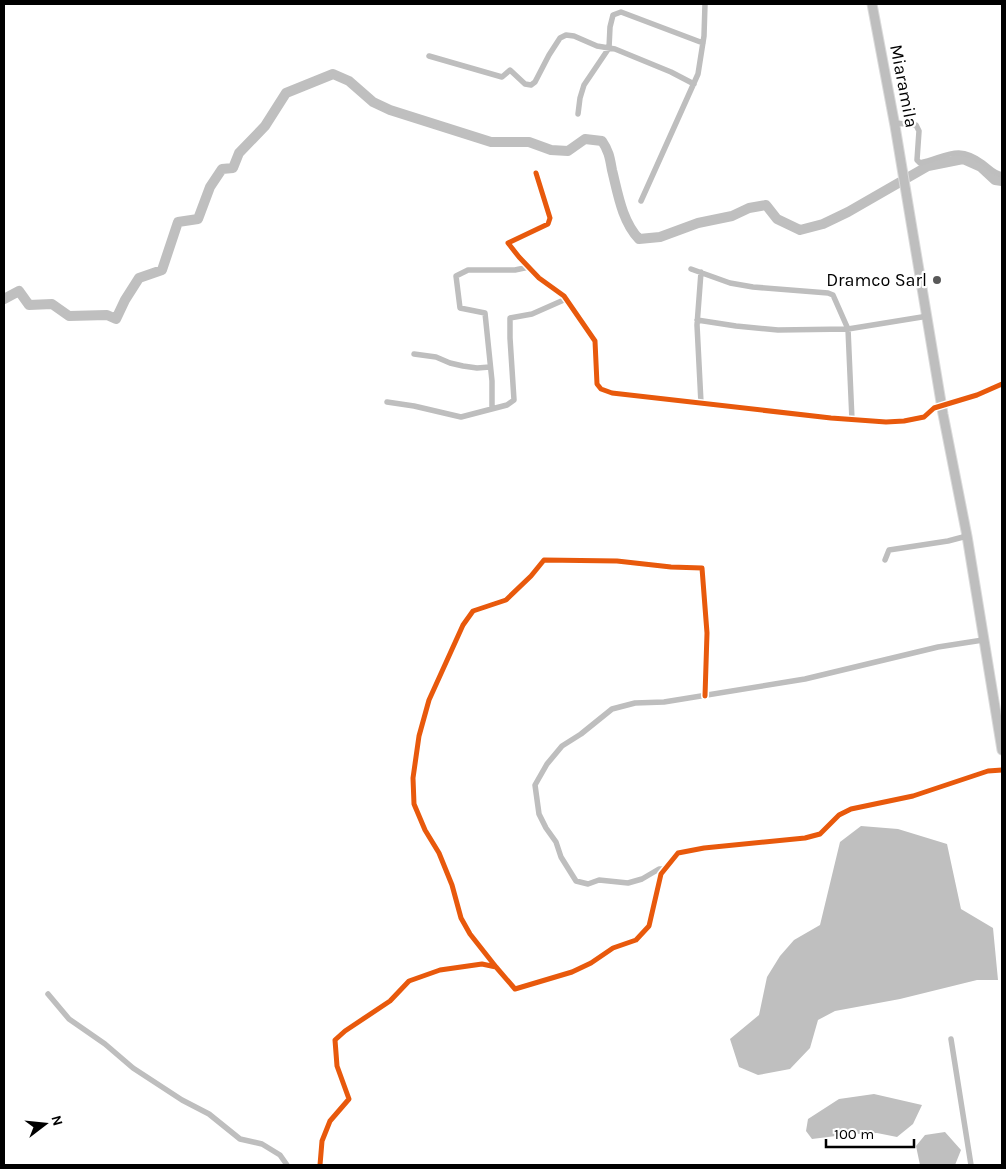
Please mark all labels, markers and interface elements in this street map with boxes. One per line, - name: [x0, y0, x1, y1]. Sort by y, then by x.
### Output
- street label: Miaramila: [885, 43, 923, 129]
- place label: Dramco Sarl: [826, 269, 927, 291]
- marker: Dramco Sarl: [931, 274, 943, 286]
- north arrow: [20, 1099, 70, 1149]
- text: N: [47, 1113, 67, 1128]
- scale bar: [826, 1116, 914, 1148]
- text: 100 m: [834, 1125, 874, 1143]

